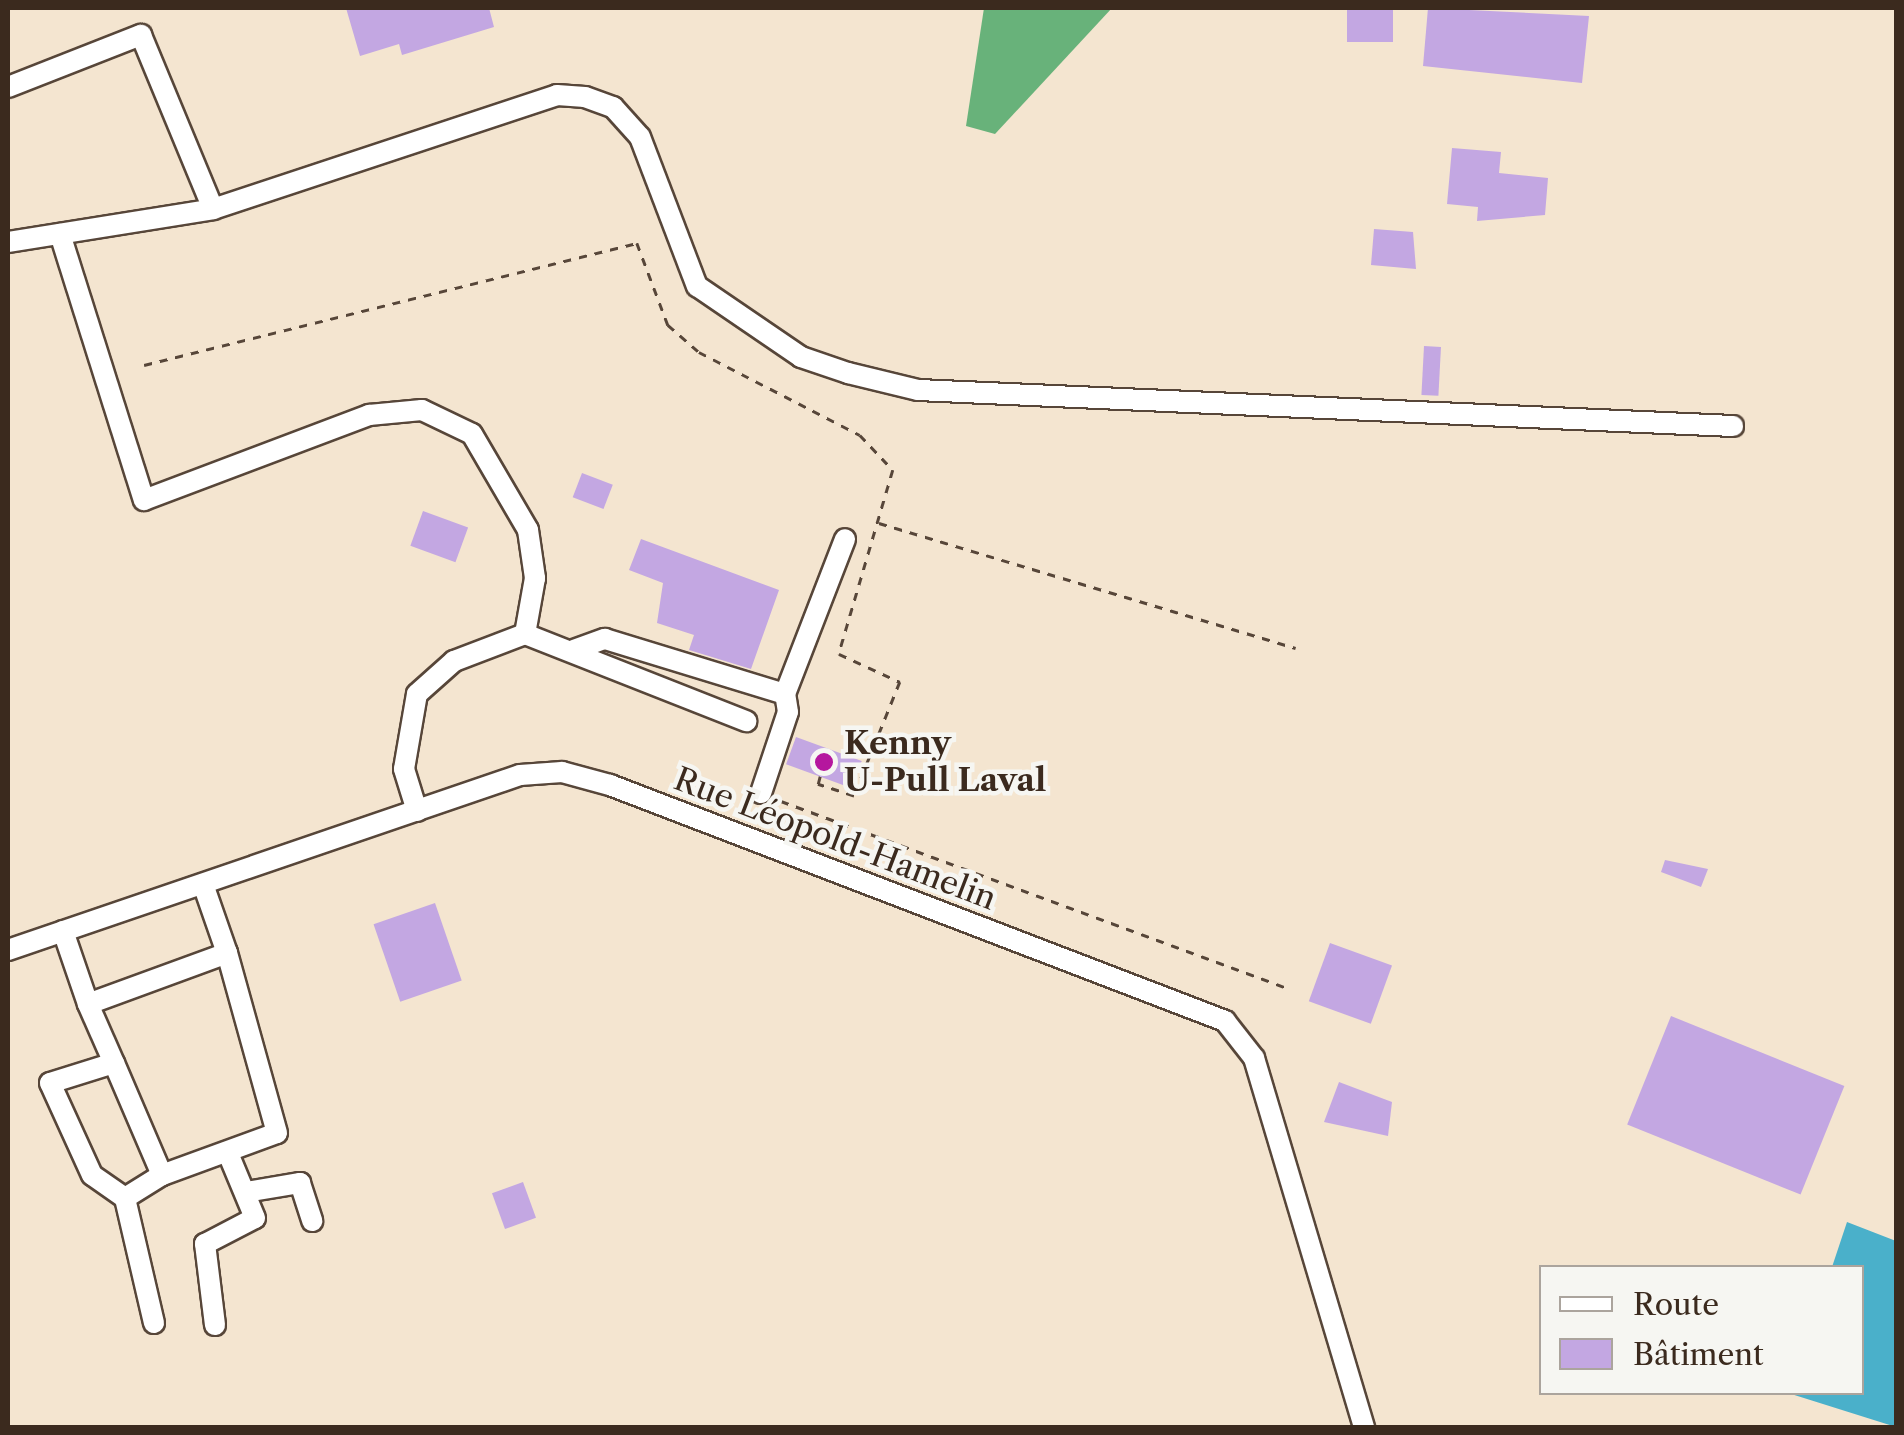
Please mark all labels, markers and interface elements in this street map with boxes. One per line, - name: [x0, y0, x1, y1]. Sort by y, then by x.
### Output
- place label: Kenny U-Pull Laval: [844, 725, 1046, 800]
- marker: Kenny U-Pull Laval: [813, 751, 835, 773]
- street label: Rue Léopold-Hamelin: [669, 760, 1001, 918]
- legend: [1539, 1265, 1864, 1395]
- text: Route: [1633, 1286, 1719, 1323]
- text: Bâtiment: [1633, 1336, 1764, 1373]

